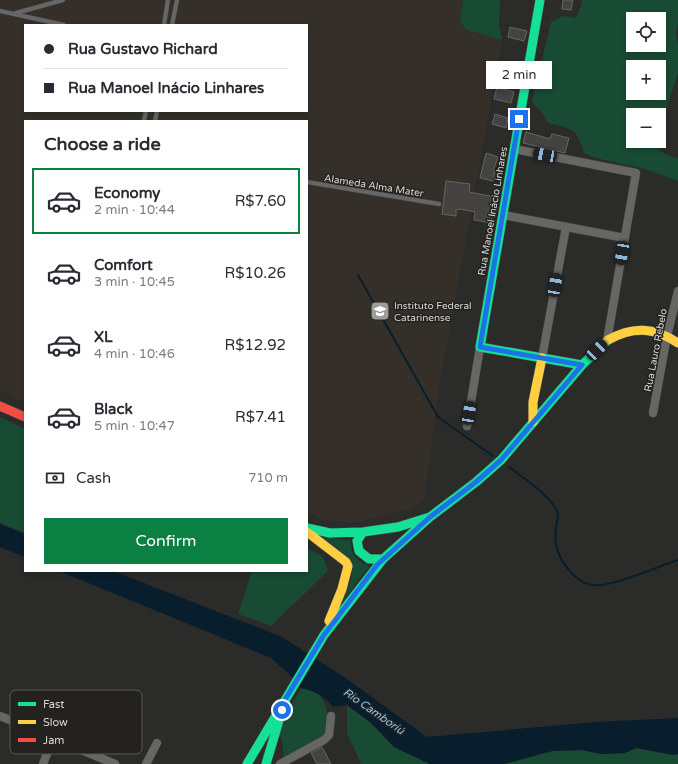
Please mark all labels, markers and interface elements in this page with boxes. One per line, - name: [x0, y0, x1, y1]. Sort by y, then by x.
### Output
- map controls: [626, 12, 666, 148]
- button: locate: [626, 12, 666, 52]
- text: Rua Gustavo Richard: [68, 40, 218, 58]
- button: +: [626, 60, 666, 100]
- callout: 2 min: [486, 61, 552, 89]
- text: 2 min: [502, 67, 536, 83]
- text: Rua Manoel Inácio Linhares: [68, 79, 264, 97]
- button: −: [626, 108, 666, 148]
- route end: [510, 110, 528, 128]
- text: Choose a ride: [44, 133, 161, 155]
- street label: Rua Manoel Inácio Linhares: [476, 146, 510, 277]
- car: [532, 147, 558, 163]
- street label: Alameda Alma Mater: [323, 172, 425, 200]
- icon: car: [46, 183, 82, 219]
- text: Economy: [94, 184, 160, 202]
- text: R$7.60: [235, 192, 286, 210]
- text: 2 min · 10:44: [94, 202, 175, 218]
- car: [614, 240, 630, 266]
- icon: car: [46, 255, 82, 291]
- text: Comfort: [94, 256, 153, 274]
- text: R$10.26: [224, 264, 286, 282]
- car: [547, 272, 563, 298]
- text: 3 min · 10:45: [94, 274, 175, 290]
- school or university icon: Instituto Federal Catarinense: [369, 300, 391, 322]
- place label: Instituto Federal Catarinense: [394, 300, 472, 324]
- street label: Rua Lauro Rebelo: [642, 308, 670, 393]
- icon: car: [46, 327, 82, 363]
- text: XL: [94, 328, 113, 346]
- text: R$12.92: [224, 336, 286, 354]
- car: [584, 337, 610, 363]
- text: 4 min · 10:46: [94, 346, 175, 362]
- icon: car: [46, 399, 82, 435]
- text: Black: [94, 400, 133, 418]
- car: [461, 400, 477, 426]
- text: R$7.41: [235, 408, 286, 426]
- text: 5 min · 10:47: [94, 418, 175, 434]
- icon: cash: [44, 467, 66, 489]
- text: Cash: [76, 469, 111, 487]
- text: 710 m: [248, 470, 288, 486]
- button: Confirm: [44, 518, 288, 564]
- water label: Rio Camboriú: [341, 686, 408, 738]
- legend: [10, 690, 142, 754]
- text: Fast: [43, 698, 64, 711]
- route start: [273, 701, 291, 719]
- text: Slow: [43, 716, 68, 729]
- text: Jam: [43, 734, 64, 747]

